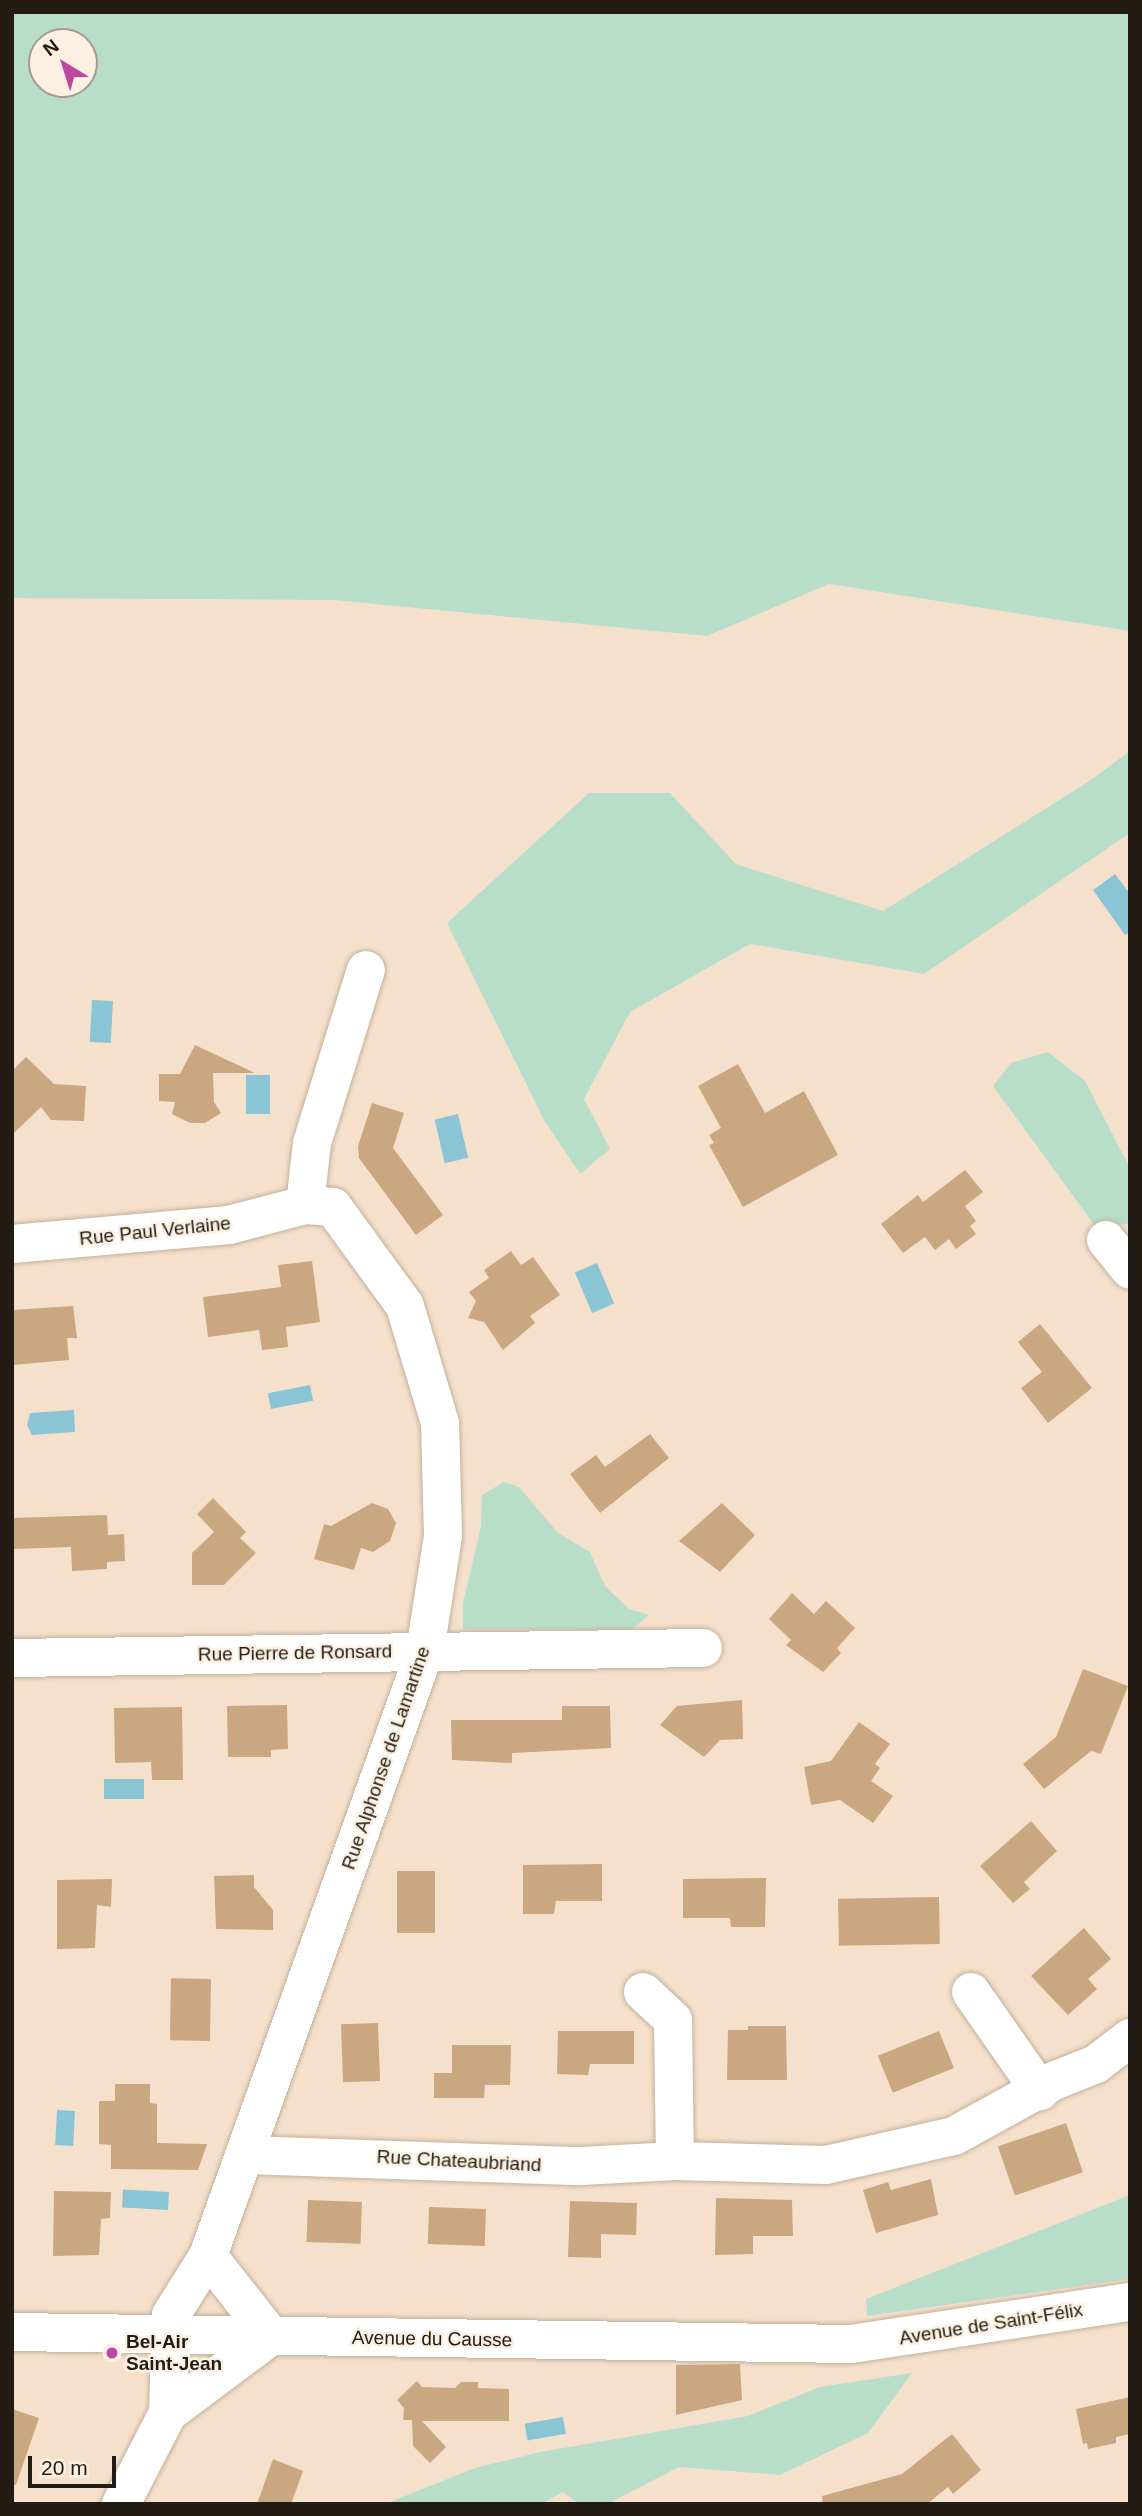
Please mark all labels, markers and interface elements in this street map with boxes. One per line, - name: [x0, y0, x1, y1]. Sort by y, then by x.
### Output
- north arrow: [28, 28, 98, 98]
- text: N: [39, 35, 63, 60]
- street label: Rue Paul Verlaine: [78, 1212, 232, 1250]
- street label: Rue Pierre de Ronsard: [198, 1640, 392, 1666]
- street label: Rue Alphonse de Lamartine: [337, 1643, 435, 1873]
- street label: Rue Chateaubriand: [376, 2145, 542, 2177]
- street label: Avenue de Saint-Félix: [898, 2298, 1084, 2350]
- street label: Avenue du Causse: [352, 2326, 512, 2352]
- place label: Bel-Air Saint-Jean: [126, 2331, 222, 2375]
- marker: Bel-Air Saint-Jean: [104, 2345, 120, 2361]
- scale bar: [32, 2442, 119, 2486]
- text: 20 m: [41, 2456, 88, 2479]

